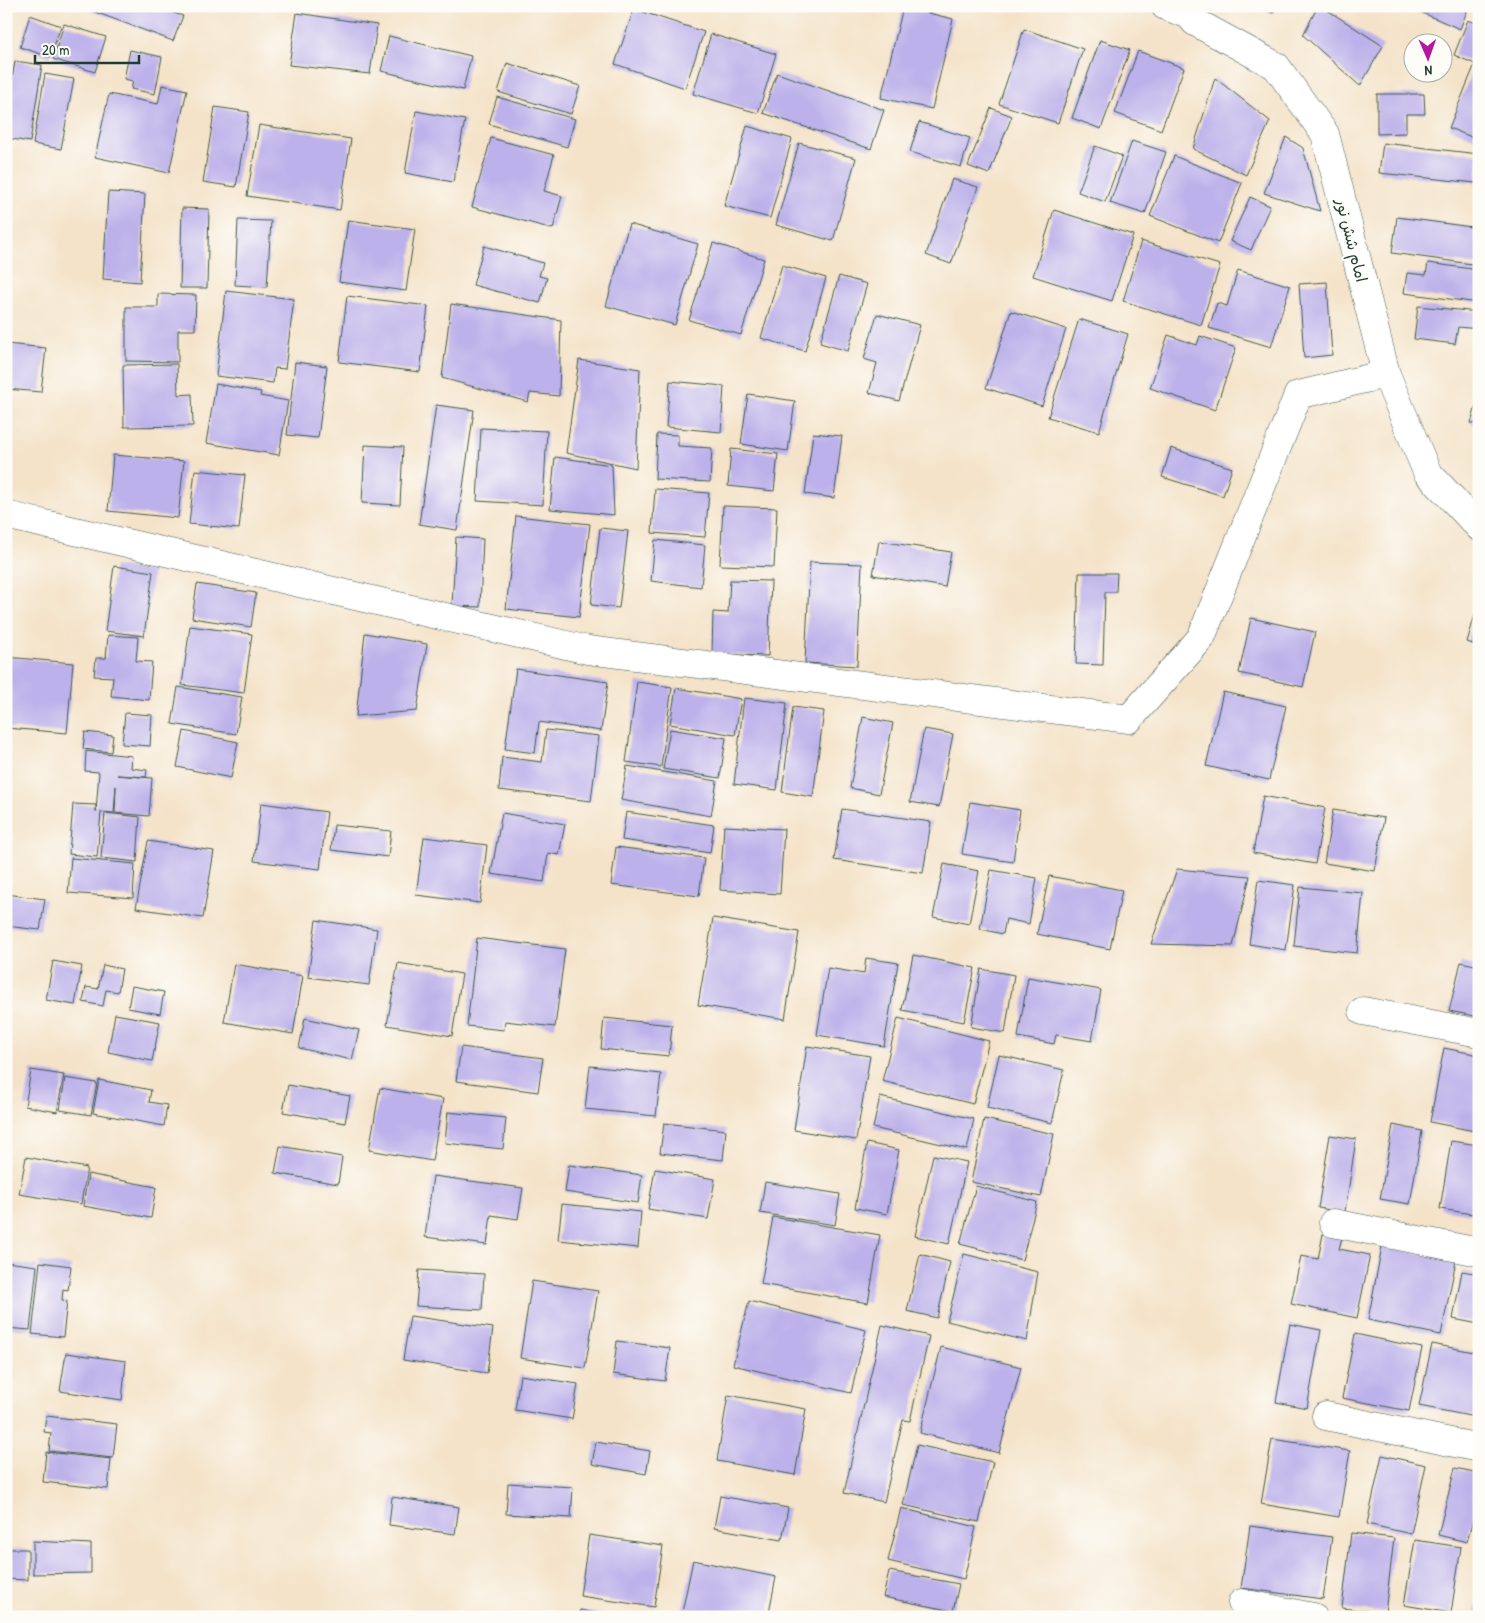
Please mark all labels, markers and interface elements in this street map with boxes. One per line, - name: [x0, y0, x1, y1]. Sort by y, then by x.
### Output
- scale bar: [35, 32, 139, 64]
- north arrow: [1402, 32, 1452, 82]
- text: 20 m: [42, 39, 69, 60]
- text: N: [1424, 62, 1433, 81]
- street label: امام شش نور: [1329, 195, 1373, 285]

